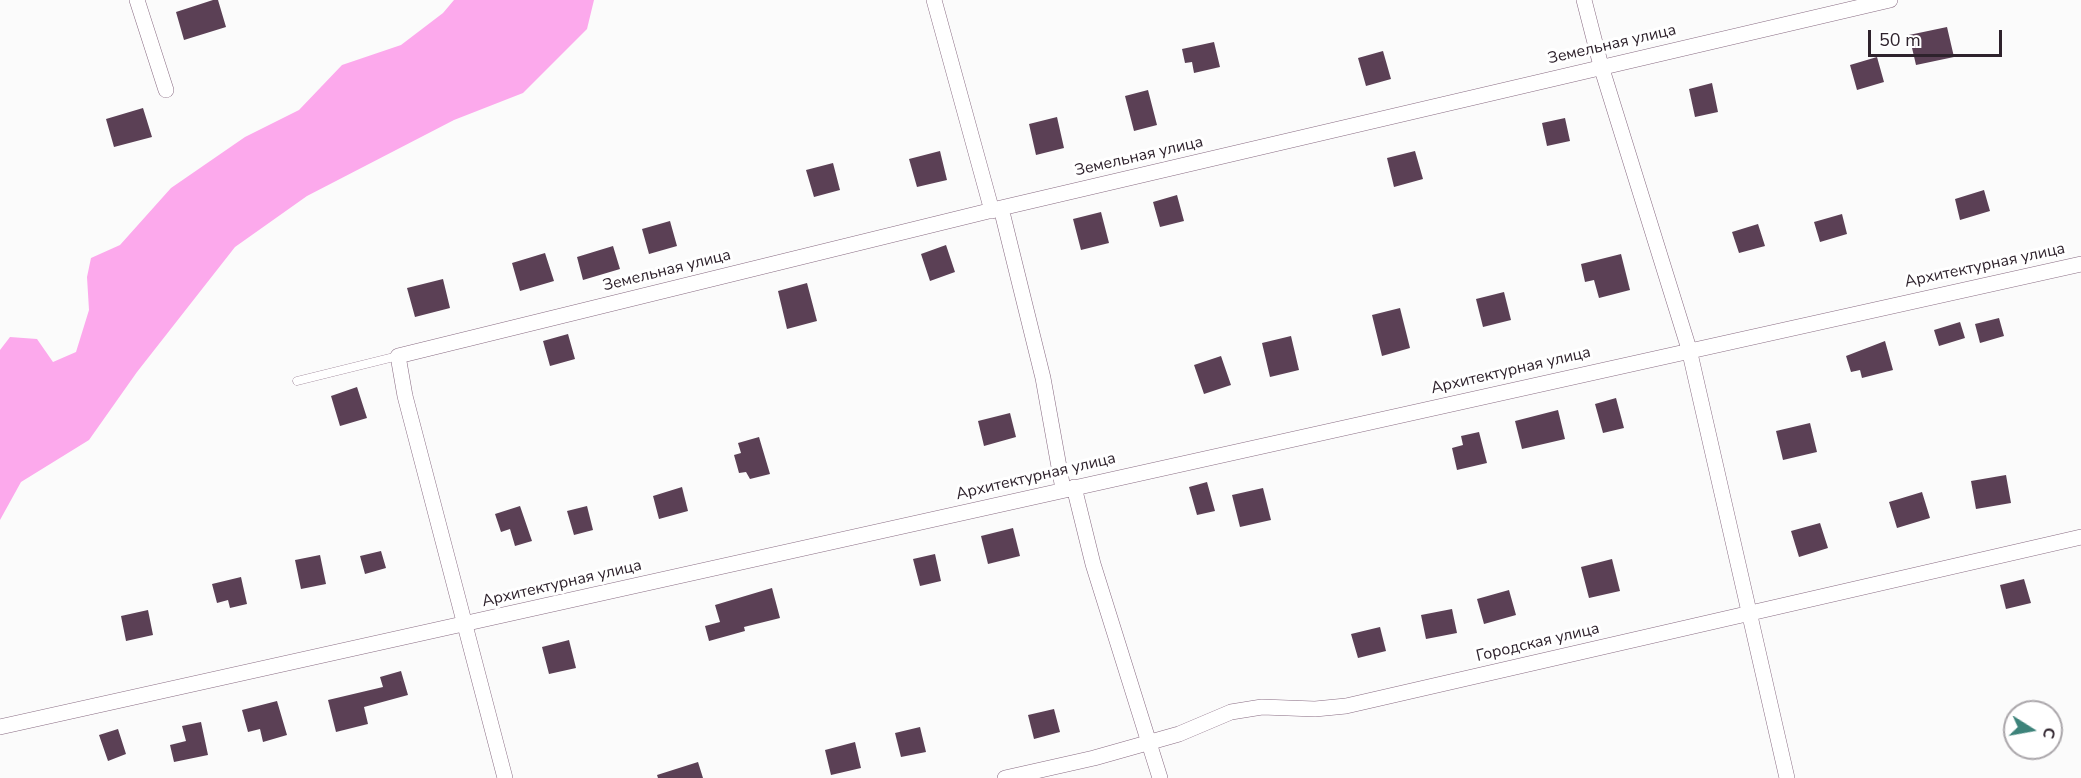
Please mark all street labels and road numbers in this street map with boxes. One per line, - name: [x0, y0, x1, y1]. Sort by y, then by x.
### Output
- street label: Земельная улица: [1546, 21, 1678, 69]
- street label: Земельная улица: [1073, 133, 1205, 181]
- street label: Архитектурная улица: [1903, 240, 2067, 292]
- street label: Земельная улица: [601, 246, 733, 296]
- street label: Архитектурная улица: [1429, 343, 1593, 399]
- street label: Архитектурная улица: [954, 449, 1118, 505]
- street label: Архитектурная улица: [480, 556, 644, 612]
- street label: Городская улица: [1475, 619, 1601, 667]

